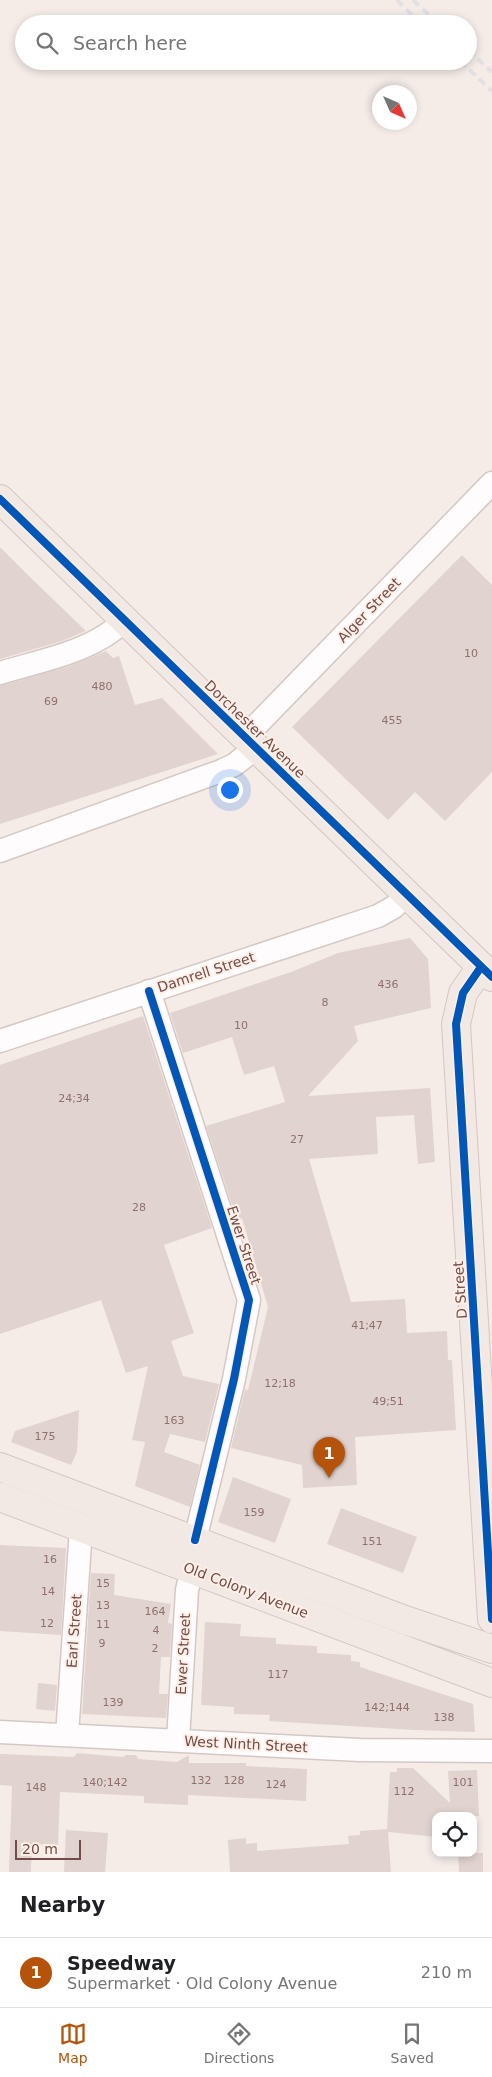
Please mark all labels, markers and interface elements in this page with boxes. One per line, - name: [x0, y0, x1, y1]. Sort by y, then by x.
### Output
- search box: [15, 15, 477, 70]
- icon: search: [33, 29, 61, 57]
- text: Search here: [73, 32, 187, 54]
- north arrow: [372, 85, 417, 130]
- street label: Alger Street: [334, 574, 404, 646]
- house number: 10: [464, 647, 478, 660]
- street label: Dorchester Avenue: [201, 677, 309, 781]
- house number: 480: [92, 680, 113, 693]
- house number: 69: [44, 695, 58, 708]
- house number: 455: [382, 714, 403, 727]
- your location: [217, 777, 243, 803]
- street label: Damrell Street: [155, 949, 257, 995]
- house number: 436: [378, 978, 399, 991]
- house number: 8: [322, 996, 329, 1009]
- house number: 10: [234, 1019, 248, 1032]
- house number: 24;34: [58, 1092, 90, 1105]
- house number: 27: [290, 1133, 304, 1146]
- house number: 28: [132, 1201, 146, 1214]
- street label: Ewer Street: [224, 1204, 264, 1287]
- street label: D Street: [450, 1260, 470, 1319]
- house number: 41;47: [351, 1319, 383, 1332]
- house number: 12;18: [264, 1377, 296, 1390]
- house number: 49;51: [372, 1395, 404, 1408]
- house number: 163: [164, 1414, 185, 1427]
- house number: 175: [35, 1430, 56, 1443]
- pin: 1: [313, 1437, 345, 1478]
- house number: 159: [244, 1506, 265, 1519]
- house number: 151: [362, 1535, 383, 1548]
- house number: 16: [43, 1553, 57, 1566]
- street label: Old Colony Avenue: [181, 1559, 311, 1621]
- house number: 15: [96, 1577, 110, 1590]
- house number: 14: [41, 1585, 55, 1598]
- street label: Earl Street: [63, 1593, 85, 1668]
- house number: 13: [96, 1599, 110, 1612]
- house number: 164: [145, 1605, 166, 1618]
- street label: Ewer Street: [173, 1612, 193, 1695]
- house number: 12: [40, 1617, 54, 1630]
- house number: 11: [96, 1618, 110, 1631]
- house number: 4: [153, 1624, 160, 1637]
- house number: 9: [99, 1637, 106, 1650]
- house number: 2: [152, 1642, 159, 1655]
- house number: 117: [268, 1668, 289, 1681]
- house number: 139: [103, 1696, 124, 1709]
- house number: 142;144: [364, 1701, 410, 1714]
- house number: 138: [434, 1711, 455, 1724]
- street label: West Ninth Street: [184, 1733, 309, 1755]
- house number: 132: [191, 1774, 212, 1787]
- house number: 128: [224, 1774, 245, 1787]
- house number: 140;142: [82, 1776, 128, 1789]
- house number: 101: [453, 1776, 474, 1789]
- house number: 124: [266, 1778, 287, 1791]
- house number: 148: [26, 1781, 47, 1794]
- house number: 112: [394, 1785, 415, 1798]
- map controls: [432, 1812, 477, 1857]
- button: locate: [432, 1812, 477, 1857]
- scale bar: [15, 1837, 81, 1860]
- text: 20 m: [22, 1841, 58, 1857]
- text: Nearby: [20, 1893, 105, 1917]
- text: Speedway: [67, 1952, 176, 1974]
- text: 1: [30, 1963, 42, 1982]
- text: 210 m: [421, 1963, 472, 1982]
- text: Supermarket · Old Colony Avenue: [67, 1974, 337, 1993]
- tab: Map: [58, 2020, 88, 2066]
- tab: Directions: [204, 2020, 274, 2066]
- tab: Saved: [391, 2020, 434, 2066]

